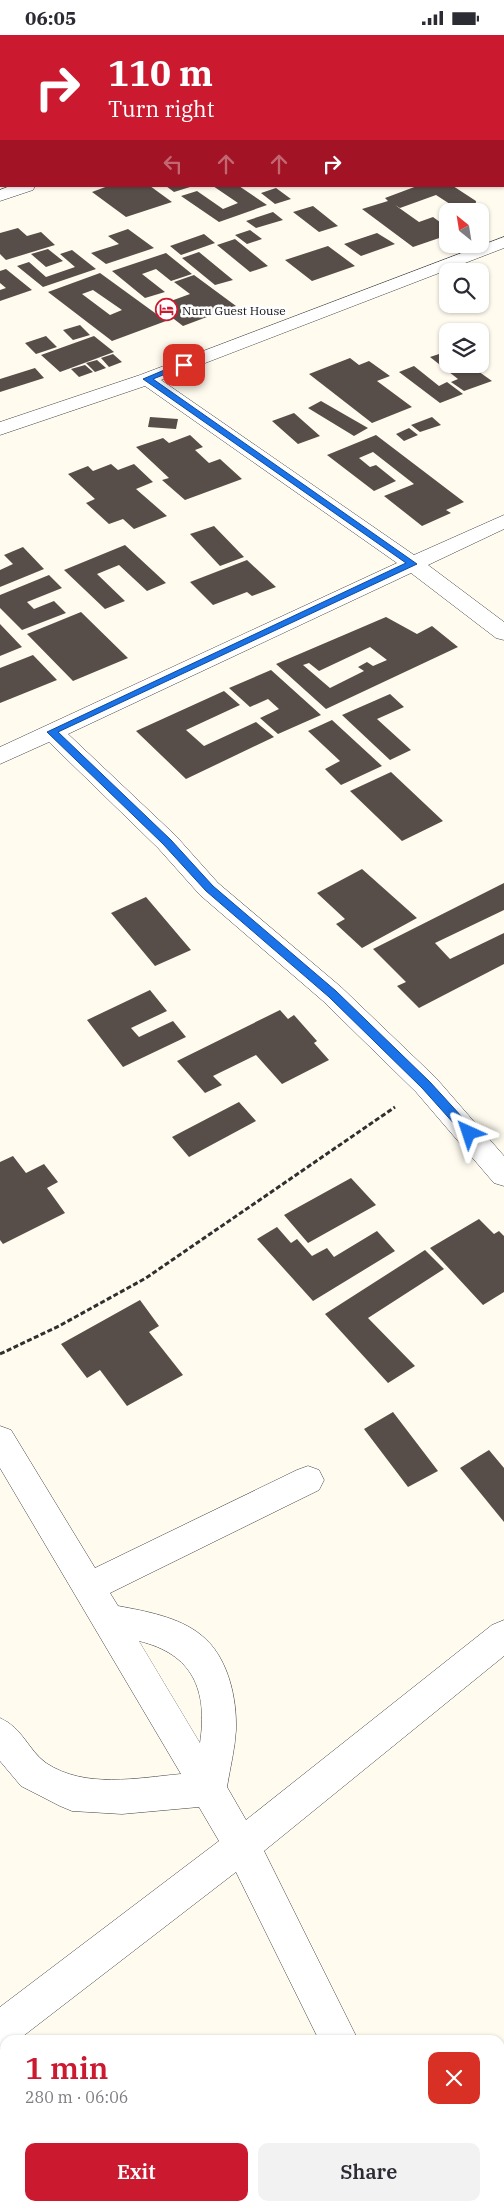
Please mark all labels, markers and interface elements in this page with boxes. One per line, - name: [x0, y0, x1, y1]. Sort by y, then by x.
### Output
- text: 06:05: [25, 6, 76, 30]
- text: 110 m: [108, 50, 213, 96]
- icon: right: [25, 55, 90, 120]
- text: Turn right: [108, 94, 215, 123]
- icon: left: [159, 150, 187, 178]
- icon: ahead: [212, 150, 240, 178]
- icon: ahead: [265, 150, 293, 178]
- icon: right: [318, 150, 346, 178]
- north arrow: [439, 203, 489, 253]
- map controls: [439, 203, 489, 373]
- button: search: [439, 263, 489, 313]
- hotel icon: Nuru Guest House: [154, 298, 178, 322]
- place label: Nuru Guest House: [182, 303, 286, 318]
- button: layers: [439, 323, 489, 373]
- pin: [163, 344, 205, 386]
- icon: arrive: [170, 351, 198, 379]
- position arrow: [442, 1106, 494, 1158]
- text: 1 min: [25, 2048, 108, 2087]
- button: close: [428, 2052, 480, 2104]
- text: 280 m · 06:06: [25, 2087, 128, 2107]
- button: Exit: [25, 2143, 248, 2201]
- button: Share: [258, 2143, 480, 2201]

